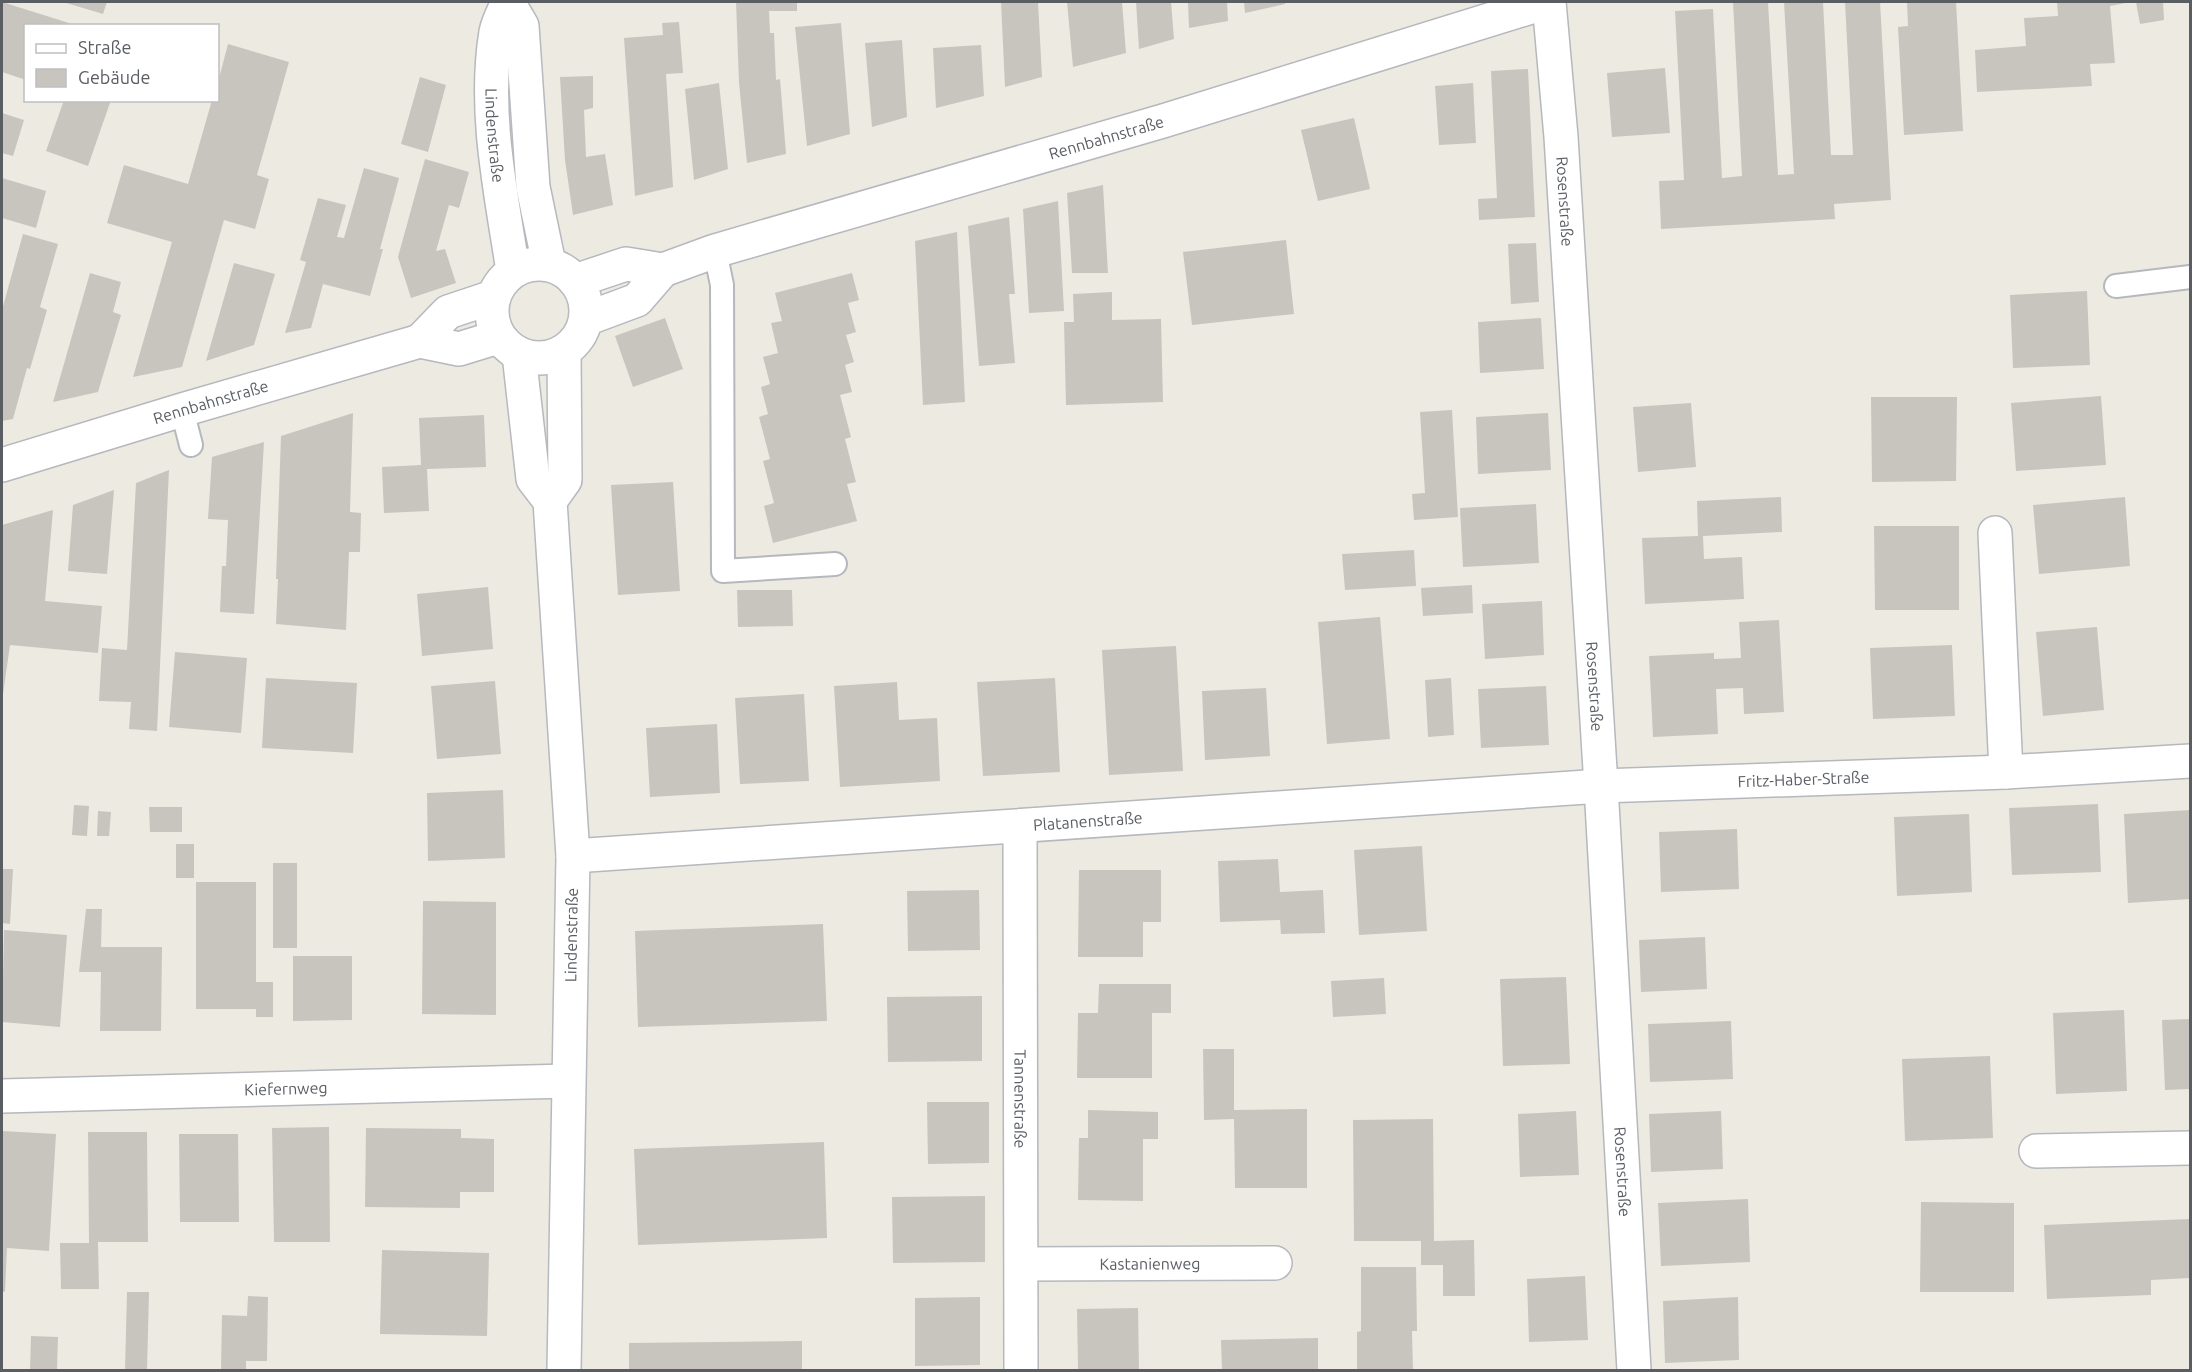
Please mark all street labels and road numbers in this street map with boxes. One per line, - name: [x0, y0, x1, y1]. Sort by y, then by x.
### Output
- street label: Lindenstraße: [482, 88, 508, 184]
- street label: Rennbahnstraße: [1047, 112, 1166, 163]
- street label: Rosenstraße: [1553, 156, 1577, 247]
- street label: Rennbahnstraße: [151, 376, 270, 427]
- street label: Rosenstraße: [1583, 641, 1607, 732]
- street label: Fritz-Haber-Straße: [1737, 768, 1870, 790]
- street label: Platanenstraße: [1032, 808, 1143, 834]
- street label: Lindenstraße: [561, 888, 581, 982]
- street label: Tannenstraße: [1011, 1050, 1030, 1148]
- street label: Kiefernweg: [244, 1078, 328, 1099]
- street label: Rosenstraße: [1611, 1126, 1634, 1217]
- street label: Kastanienweg: [1100, 1254, 1200, 1273]

